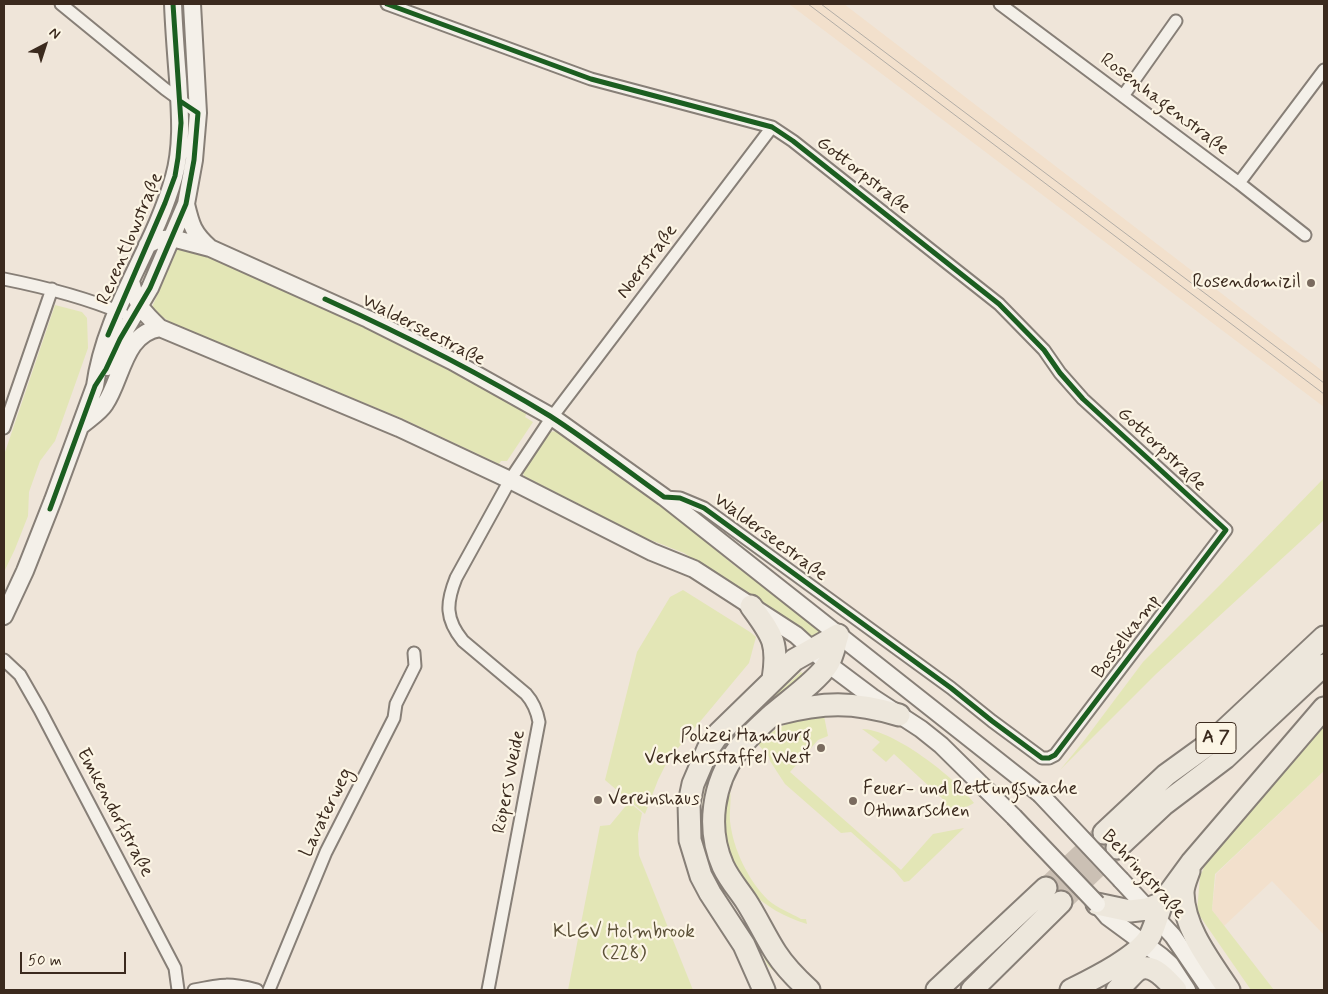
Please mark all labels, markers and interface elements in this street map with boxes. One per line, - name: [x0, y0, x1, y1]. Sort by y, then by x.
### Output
- north arrow: [20, 20, 70, 70]
- text: N: [45, 24, 64, 43]
- street label: Rosenhagenstraße: [1095, 49, 1233, 161]
- street label: Gottorpstraße: [811, 132, 915, 220]
- street label: Reventlowstraße: [93, 169, 169, 309]
- street label: Noerstraße: [613, 220, 683, 304]
- place label: Rosendomizil: [1193, 272, 1301, 294]
- marker: Rosendomizil: [1305, 277, 1317, 289]
- street label: Walderseestraße: [358, 290, 488, 372]
- street label: Gottorpstraße: [1112, 403, 1210, 497]
- street label: Walderseestraße: [709, 489, 831, 587]
- street label: Bosselkamp: [1088, 590, 1166, 684]
- road number: A 7: [1196, 722, 1236, 754]
- place label: Polizei Hamburg Verkehrsstaffel West: [644, 726, 811, 770]
- street label: Röpers Weide: [489, 728, 531, 836]
- marker: Polizei Hamburg Verkehrsstaffel West: [815, 742, 827, 754]
- street label: Emkendorfstraße: [71, 745, 157, 881]
- street label: Lavaterweg: [296, 765, 358, 861]
- place label: Feuer- und Rettungswache Othmarschen: [863, 779, 1078, 823]
- place label: Vereinshaus: [608, 789, 700, 811]
- marker: Vereinshaus: [592, 794, 604, 806]
- marker: Feuer- und Rettungswache Othmarschen: [847, 795, 859, 807]
- street label: Behringstraße: [1096, 826, 1190, 924]
- park label: KLGV Holmbrook (228): [553, 922, 695, 966]
- scale bar: [22, 942, 129, 974]
- text: 50 m: [28, 951, 62, 971]

